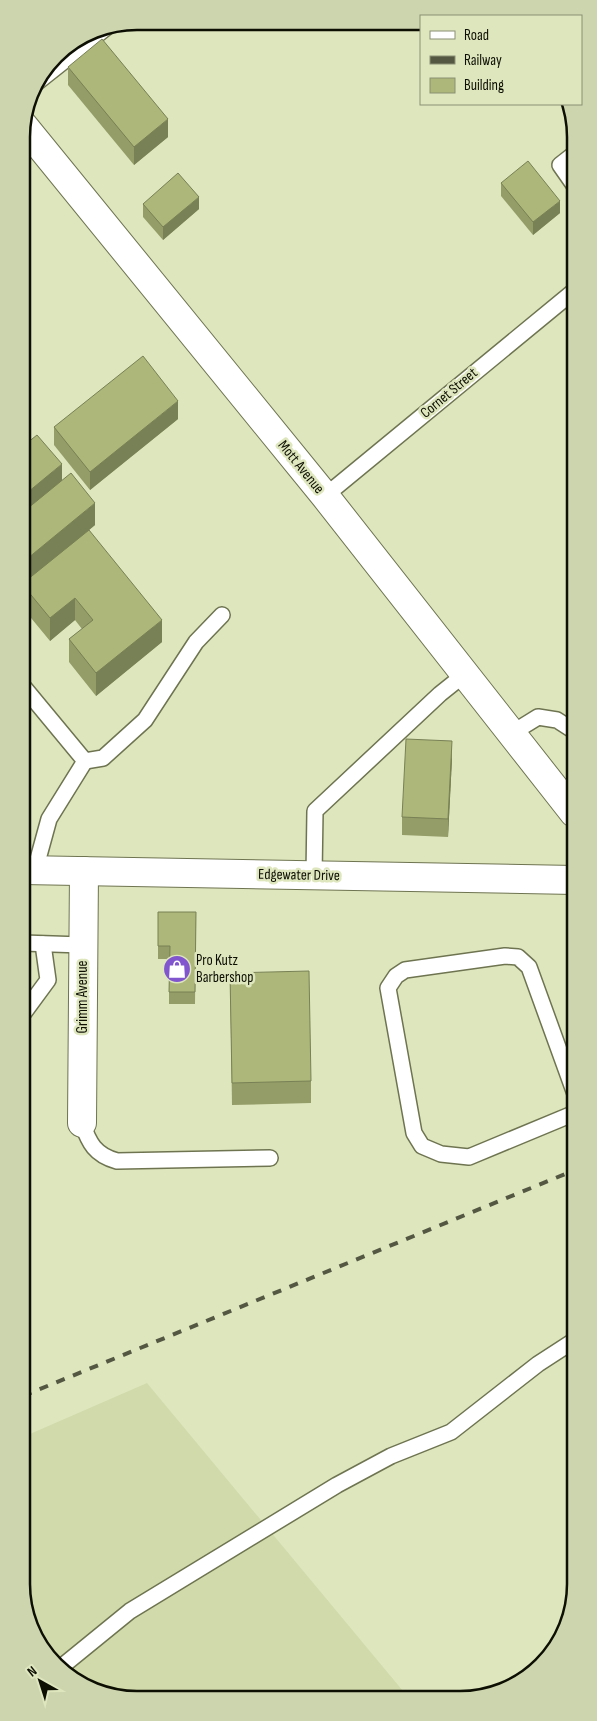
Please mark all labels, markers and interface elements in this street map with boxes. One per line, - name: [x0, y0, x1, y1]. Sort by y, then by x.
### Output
- legend: [420, 15, 582, 105]
- text: Road: [464, 26, 489, 45]
- text: Railway: [464, 51, 502, 70]
- text: Building: [464, 76, 504, 95]
- street label: Cornet Street: [417, 363, 482, 422]
- street label: Mott Avenue: [274, 436, 328, 498]
- street label: Edgewater Drive: [258, 865, 340, 885]
- place label: Pro Kutz Barbershop: [196, 951, 253, 987]
- shop icon: Pro Kutz Barbershop: [162, 954, 192, 984]
- street label: Grimm Avenue: [73, 961, 92, 1033]
- north arrow: [15, 1656, 65, 1706]
- text: N: [24, 1662, 40, 1680]

